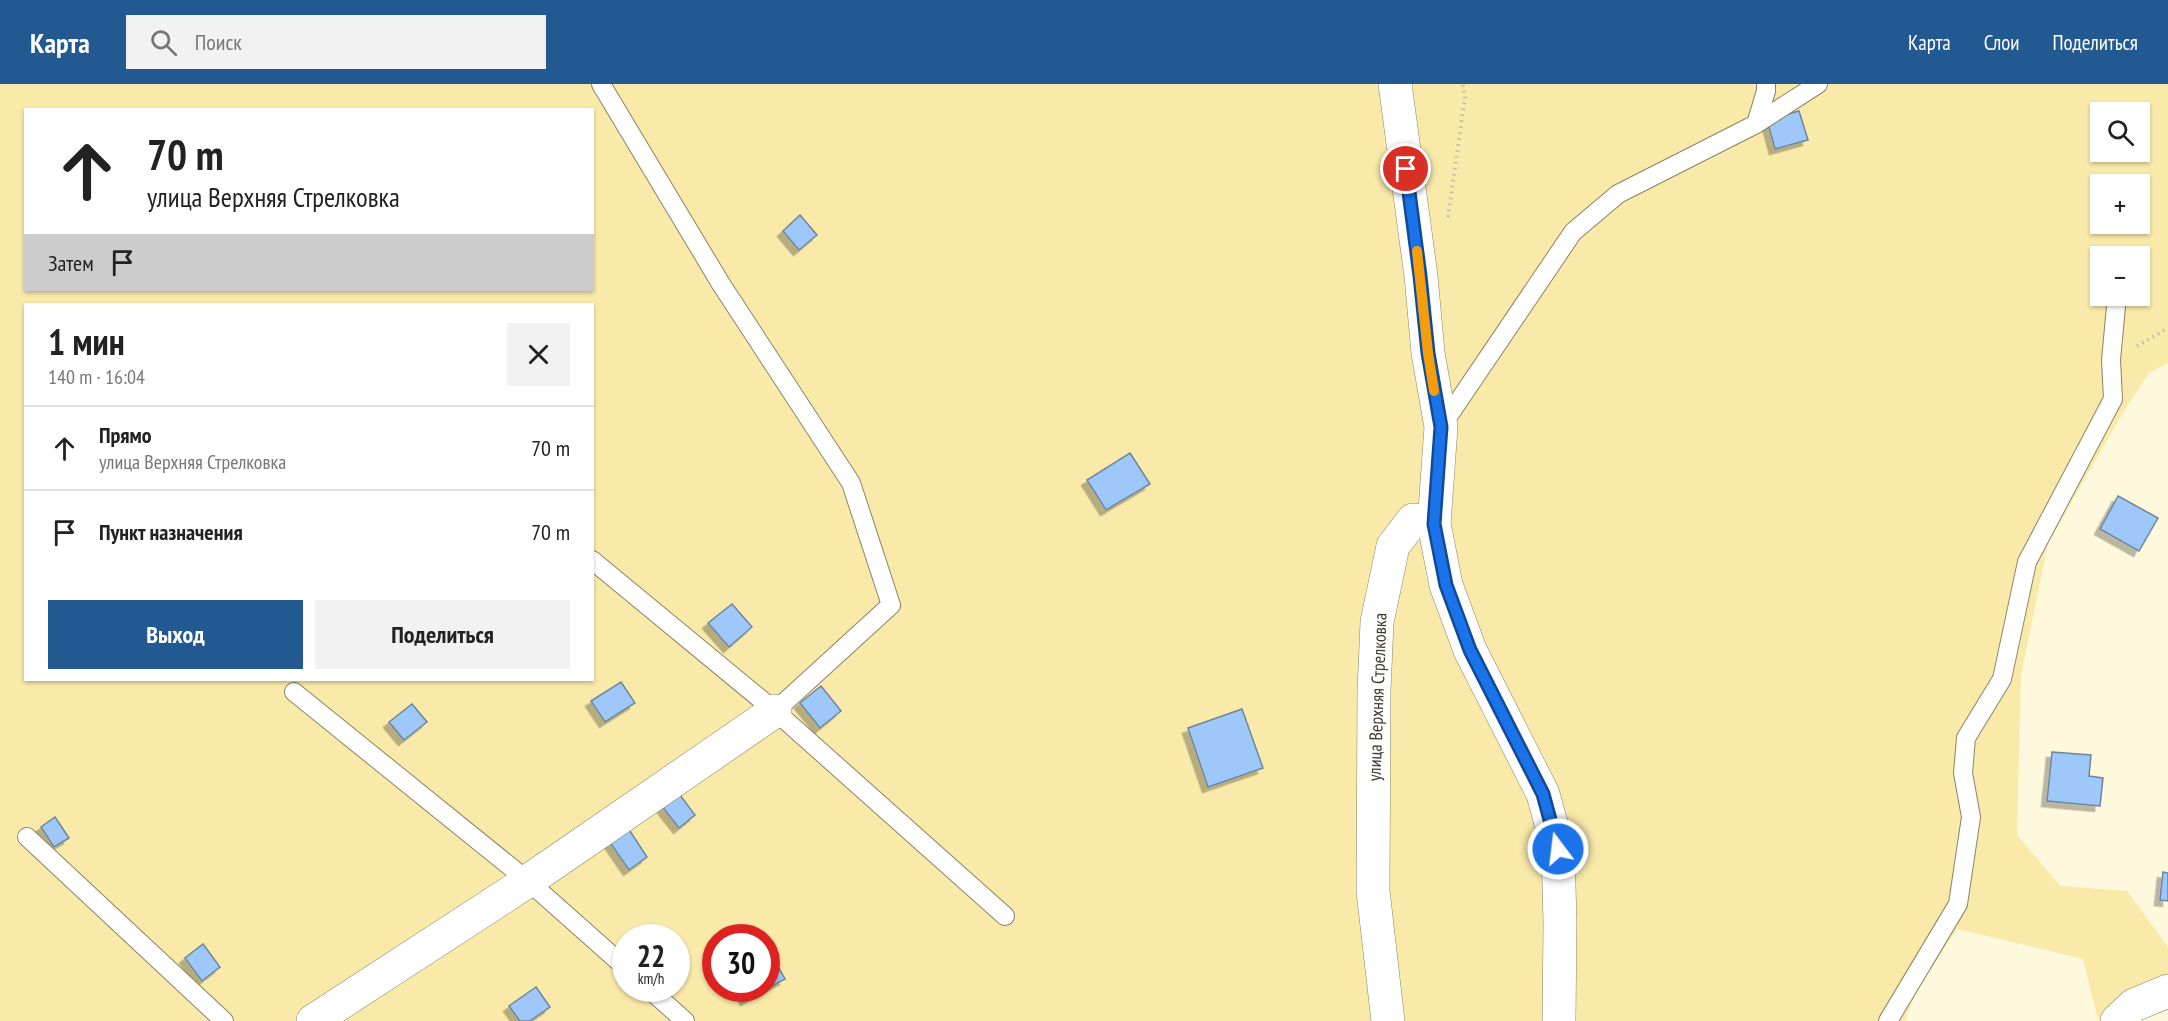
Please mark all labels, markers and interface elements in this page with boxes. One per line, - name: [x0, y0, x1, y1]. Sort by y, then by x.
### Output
- search box: [126, 15, 546, 69]
- text: Карта: [30, 24, 90, 61]
- icon: search: [147, 26, 180, 59]
- text: Поиск: [195, 28, 242, 56]
- text: Карта: [1908, 29, 1951, 56]
- text: Слои: [1984, 29, 2019, 56]
- text: Поделиться: [2052, 29, 2138, 56]
- map controls: [2090, 102, 2150, 306]
- button: search: [2090, 102, 2150, 162]
- text: 70 m: [147, 127, 224, 182]
- icon: ahead: [48, 132, 126, 210]
- pin: [1380, 143, 1431, 194]
- icon: arrive: [1389, 152, 1422, 185]
- button: +: [2090, 174, 2150, 234]
- text: улица Верхняя Стрелковка: [147, 180, 400, 214]
- icon: arrive: [106, 246, 139, 279]
- button: −: [2090, 246, 2150, 306]
- text: Затем: [48, 249, 94, 277]
- text: 1 мин: [48, 318, 125, 365]
- button: close: [507, 323, 570, 386]
- text: 140 m · 16:04: [48, 364, 145, 390]
- text: Прямо: [99, 421, 152, 449]
- icon: ahead: [48, 432, 81, 465]
- text: 70 m: [531, 434, 570, 462]
- text: улица Верхняя Стрелковка: [99, 449, 286, 475]
- icon: arrive: [48, 516, 81, 549]
- text: Пункт назначения: [99, 518, 243, 546]
- text: 70 m: [531, 518, 570, 546]
- button: Выход: [48, 600, 303, 669]
- button: Поделиться: [315, 600, 570, 669]
- street label: улица Верхняя Стрелковка: [1363, 612, 1391, 782]
- position arrow: [1526, 817, 1590, 881]
- speed limit sign: 30: [702, 924, 780, 1002]
- text: 22: [637, 936, 665, 975]
- text: km/h: [638, 969, 664, 988]

